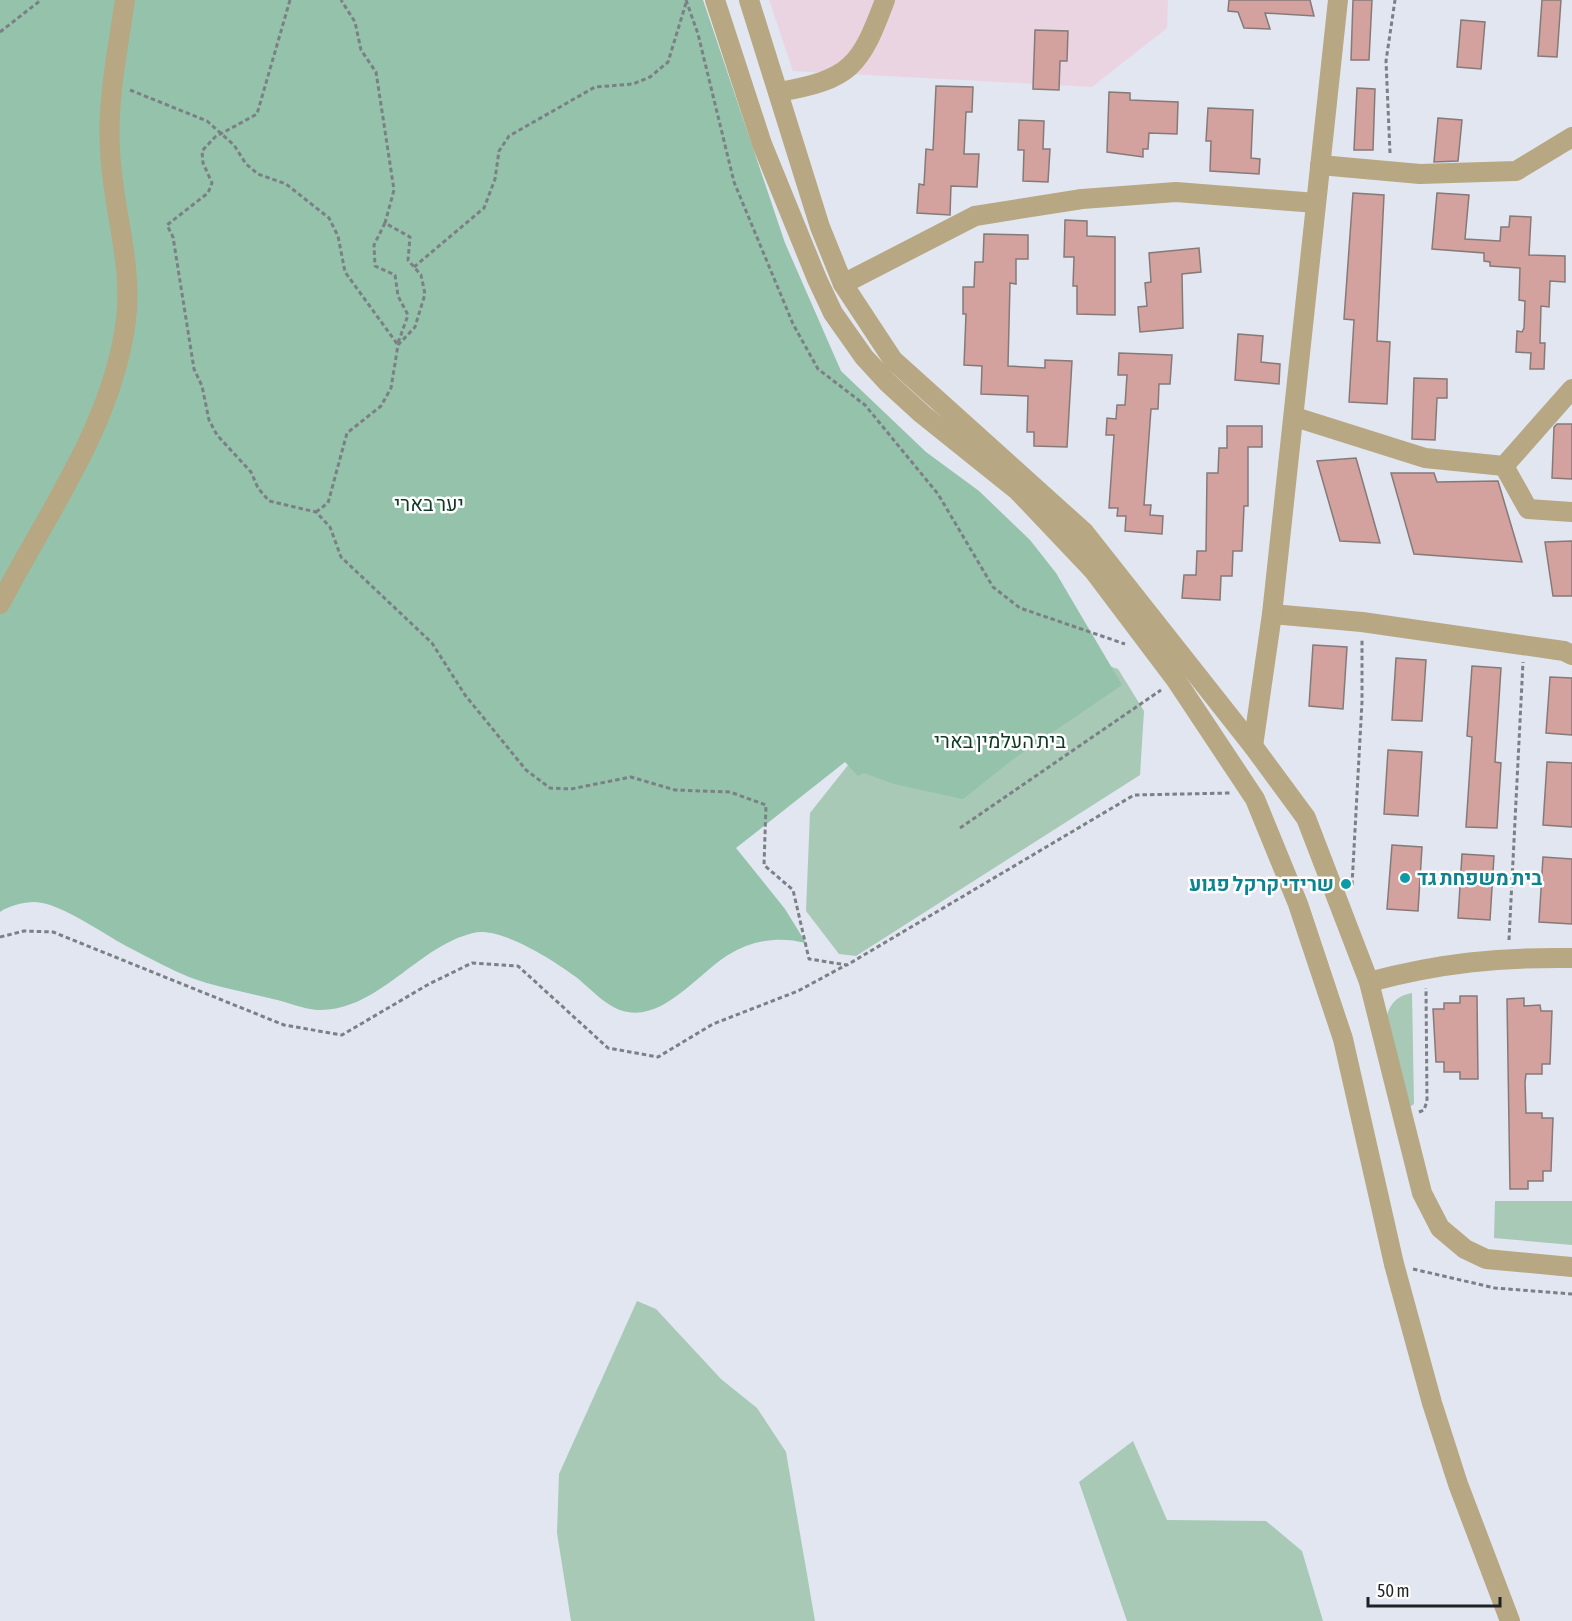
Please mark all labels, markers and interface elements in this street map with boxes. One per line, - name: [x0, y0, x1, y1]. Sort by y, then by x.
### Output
- park label: יער בארי: [394, 492, 464, 515]
- park label: בית העלמין בארי: [934, 729, 1066, 752]
- place label: בית משפחת גד: [1417, 866, 1542, 889]
- marker: בית משפחת גד: [1398, 871, 1412, 885]
- place label: שרידי קרקל פגוע: [1189, 872, 1334, 895]
- marker: שרידי קרקל פגוע: [1339, 877, 1353, 891]
- scale bar: [1368, 1570, 1500, 1608]
- text: 50 m: [1377, 1580, 1409, 1601]

